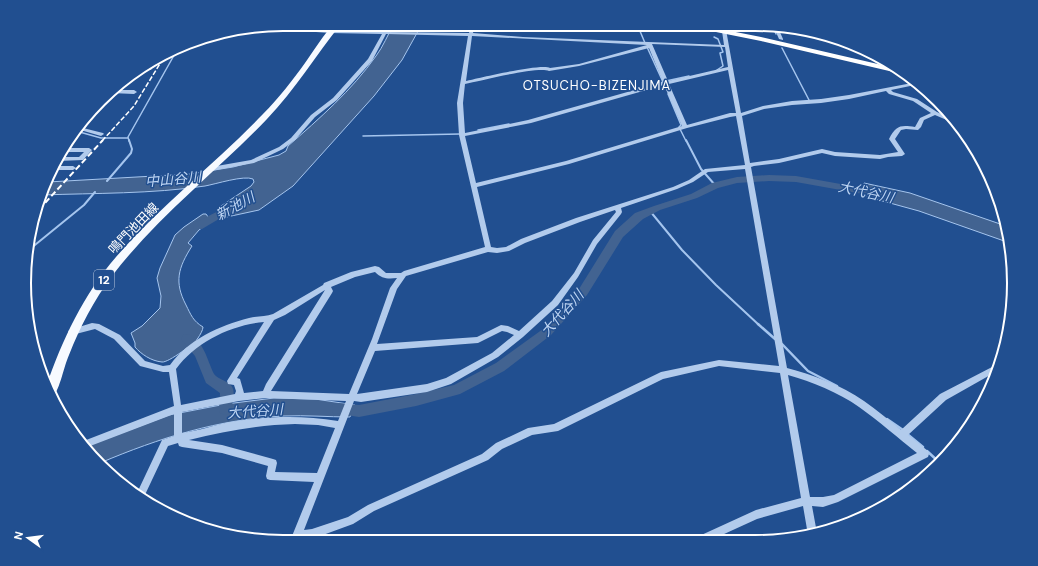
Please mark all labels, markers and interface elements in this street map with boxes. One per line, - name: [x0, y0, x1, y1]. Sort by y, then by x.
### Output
- district label: OTSUCHO-BIZENJIMA: [523, 77, 671, 94]
- water label: 中山谷川: [144, 167, 204, 190]
- water label: 大代谷川: [837, 177, 897, 207]
- water label: 新池川: [212, 187, 259, 224]
- street label: 鳴門池田線: [105, 199, 162, 258]
- road number: 12: [94, 270, 114, 290]
- water label: 大代谷川: [537, 285, 589, 340]
- water label: 大代谷川: [226, 400, 286, 422]
- north arrow: [8, 518, 48, 558]
- text: N: [11, 530, 26, 541]

